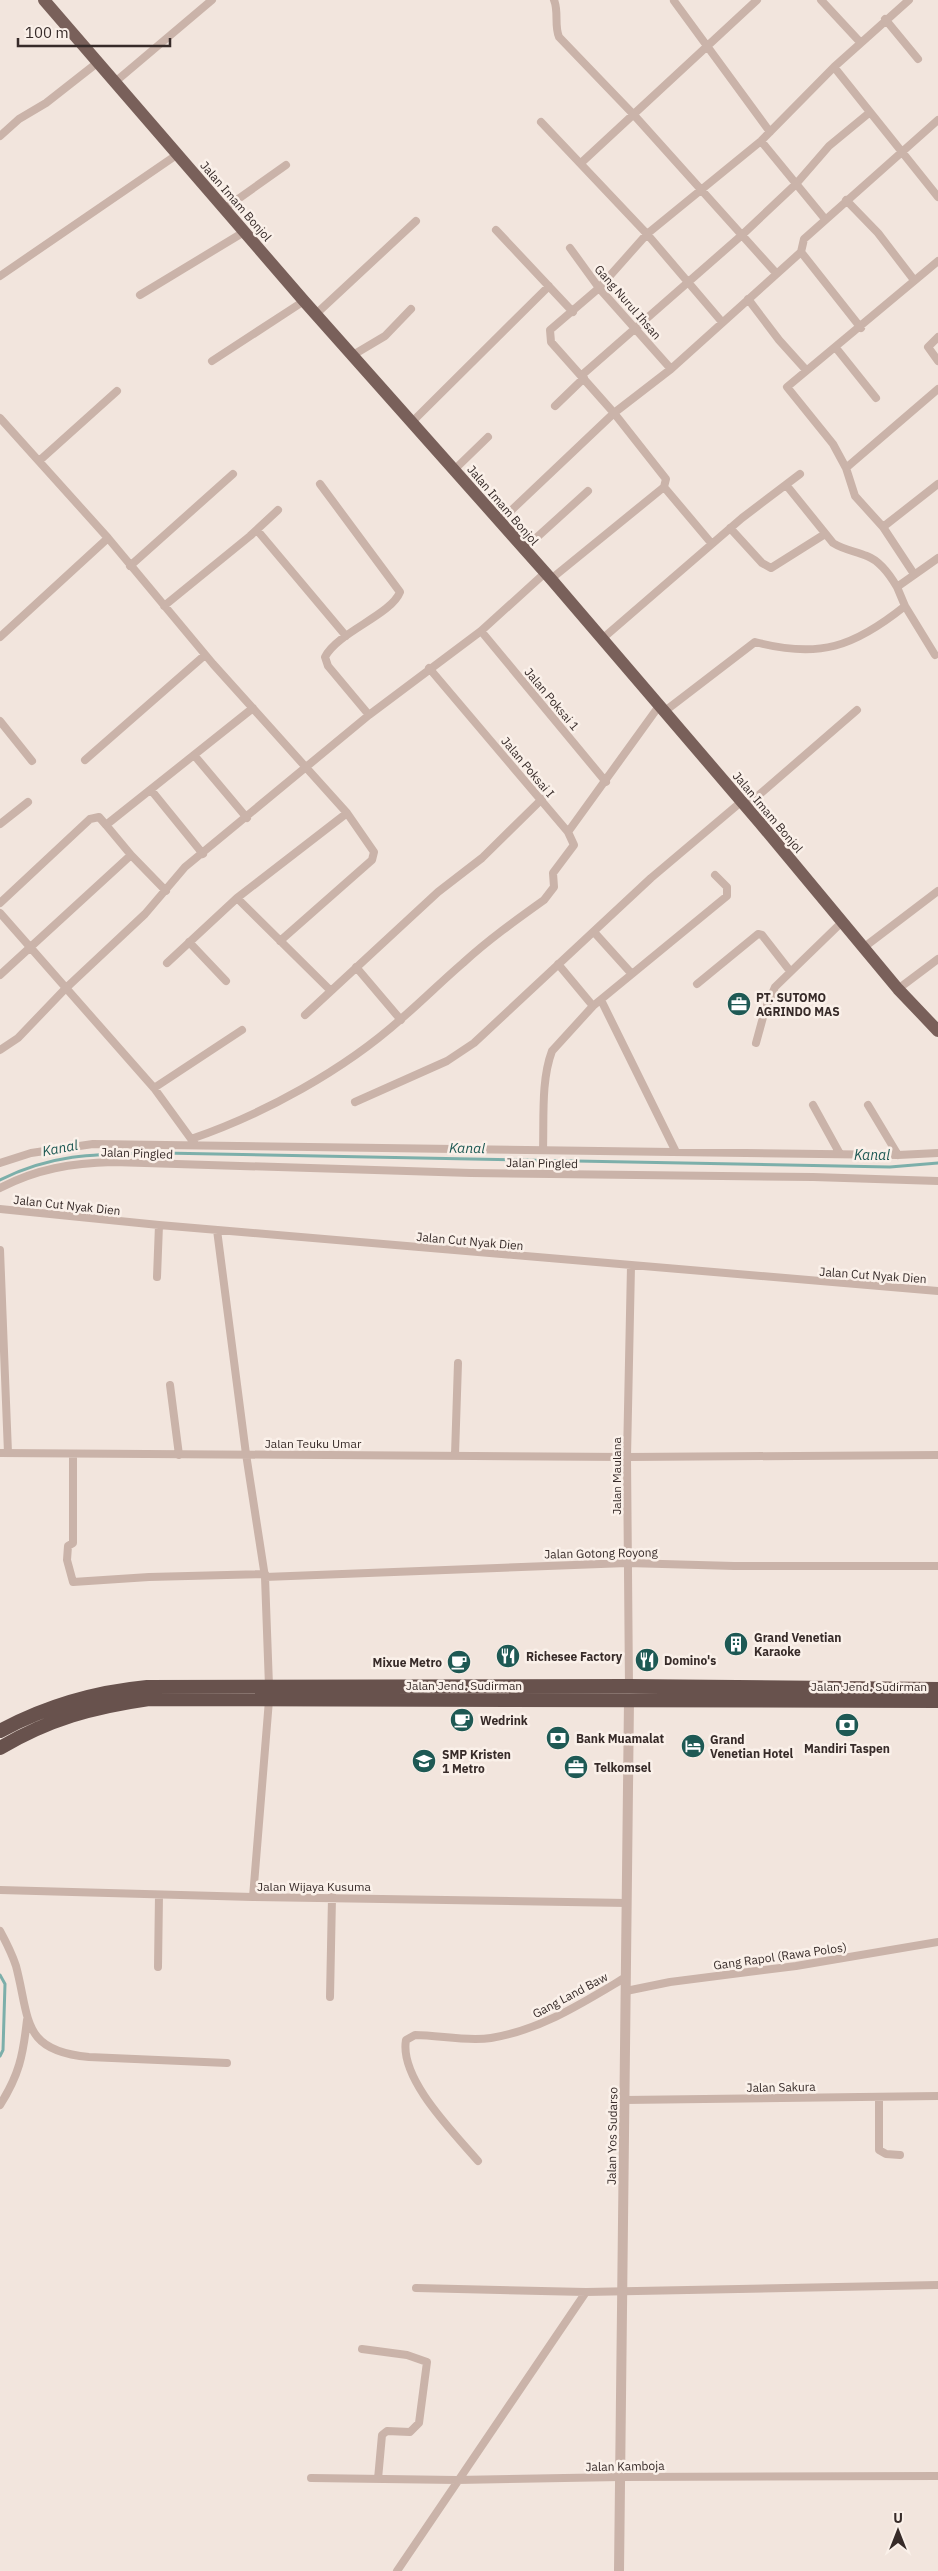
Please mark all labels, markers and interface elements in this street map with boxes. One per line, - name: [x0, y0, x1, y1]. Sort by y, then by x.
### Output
- scale bar: [18, 15, 170, 47]
- text: 100 m: [25, 23, 69, 42]
- street label: Jalan Imam Bonjol: [197, 158, 275, 244]
- street label: Gang Nurul Ihsan: [591, 262, 665, 342]
- street label: Jalan Imam Bonjol: [464, 462, 542, 548]
- street label: Jalan Poksai 1: [521, 665, 583, 733]
- street label: Jalan Poksai I: [498, 734, 558, 801]
- street label: Jalan Imam Bonjol: [730, 768, 806, 856]
- place label: PT. SUTOMO AGRINDO MAS: [756, 990, 840, 1019]
- office icon: PT. SUTOMO AGRINDO MAS: [726, 991, 752, 1017]
- water label: Kanal: [41, 1136, 80, 1160]
- water label: Kanal: [449, 1139, 485, 1157]
- street label: Jalan Pingled: [101, 1144, 173, 1162]
- water label: Kanal: [854, 1146, 890, 1164]
- street label: Jalan Pingled: [506, 1155, 578, 1171]
- street label: Jalan Cut Nyak Dien: [13, 1192, 121, 1218]
- street label: Jalan Cut Nyak Dien: [416, 1229, 524, 1253]
- street label: Jalan Cut Nyak Dien: [819, 1264, 927, 1286]
- street label: Jalan Teuku Umar: [265, 1436, 362, 1451]
- street label: Jalan Maulana: [609, 1437, 624, 1515]
- street label: Jalan Gotong Royong: [544, 1544, 659, 1561]
- place label: Grand Venetian Karaoke: [754, 1630, 841, 1659]
- building icon: Grand Venetian Karaoke: [723, 1631, 749, 1657]
- restaurant icon: Richesee Factory: [495, 1643, 521, 1669]
- restaurant icon: Domino's: [634, 1647, 660, 1673]
- cafe icon: Mixue Metro: [446, 1649, 472, 1675]
- place label: Richesee Factory: [526, 1649, 623, 1664]
- place label: Domino's: [664, 1653, 716, 1668]
- place label: Mixue Metro: [373, 1655, 442, 1670]
- street label: Jalan Jend. Sudirman: [406, 1678, 522, 1693]
- street label: Jalan Jend. Sudirman: [811, 1679, 927, 1694]
- cafe icon: Wedrink: [449, 1707, 475, 1733]
- bank icon: Mandiri Taspen: [834, 1712, 860, 1738]
- place label: Wedrink: [480, 1713, 528, 1728]
- bank icon: Bank Muamalat: [545, 1725, 571, 1751]
- place label: Bank Muamalat: [576, 1731, 664, 1746]
- place label: Grand Venetian Hotel: [710, 1732, 794, 1761]
- hotel icon: Grand Venetian Hotel: [680, 1733, 706, 1759]
- place label: Mandiri Taspen: [804, 1741, 890, 1756]
- place label: SMP Kristen 1 Metro: [442, 1747, 511, 1776]
- school or university icon: SMP Kristen 1 Metro: [411, 1748, 437, 1774]
- office icon: Telkomsel: [563, 1754, 589, 1780]
- place label: Telkomsel: [594, 1760, 651, 1775]
- street label: Jalan Wijaya Kusuma: [257, 1879, 371, 1894]
- street label: Gang Rapol (Rawa Polos): [712, 1939, 848, 1973]
- street label: Gang Land Baw: [530, 1969, 610, 2021]
- street label: Jalan Sakura: [746, 2079, 816, 2095]
- street label: Jalan Yos Sudarso: [604, 2087, 620, 2185]
- street label: Jalan Kamboja: [585, 2458, 665, 2474]
- north arrow: [873, 2506, 923, 2556]
- text: U: [893, 2509, 903, 2527]

